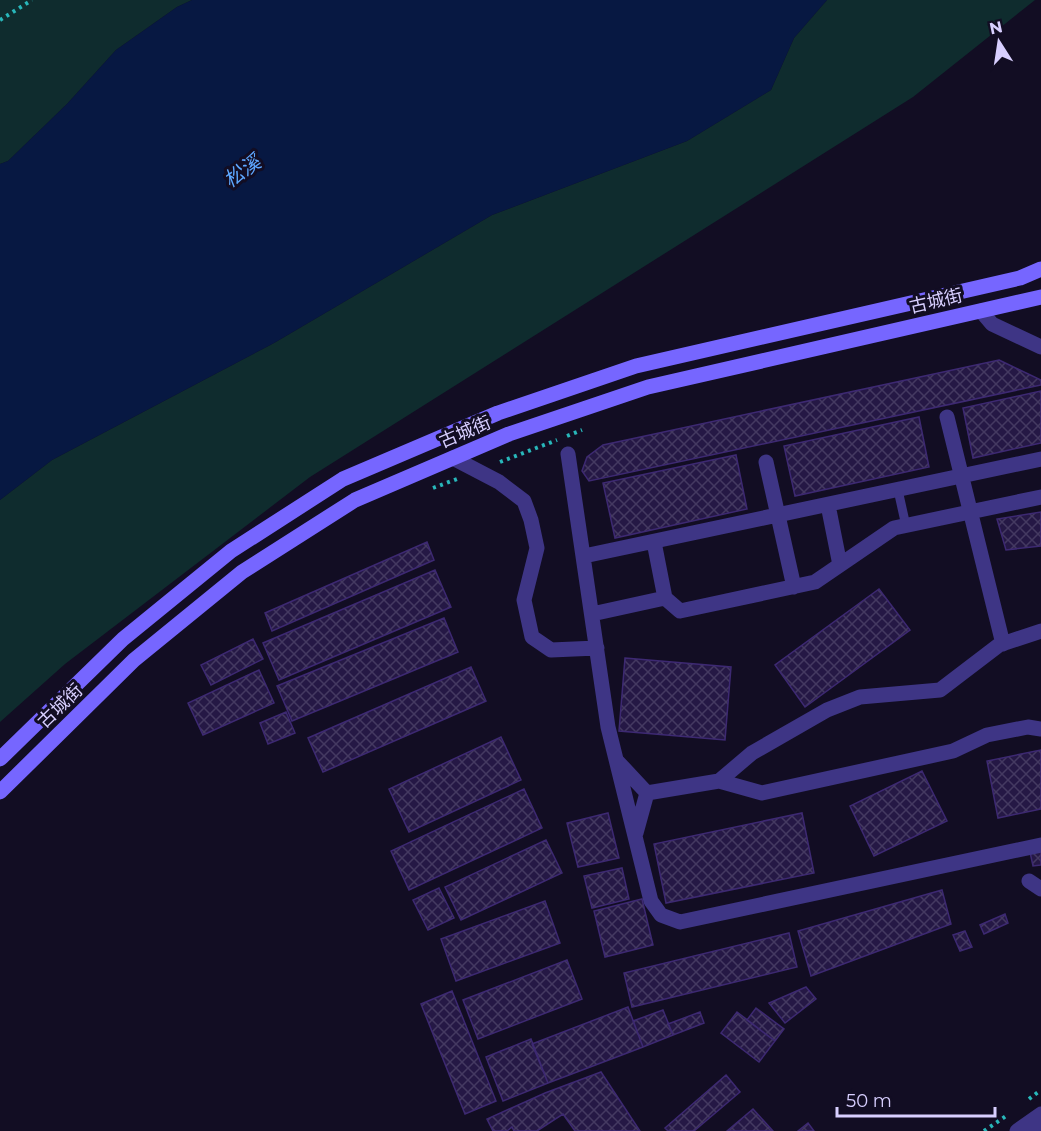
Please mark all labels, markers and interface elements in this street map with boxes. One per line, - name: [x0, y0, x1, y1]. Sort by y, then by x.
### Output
- north arrow: [969, 12, 1029, 72]
- text: N: [988, 17, 1004, 38]
- water label: 松溪: [219, 149, 267, 192]
- street label: 古城街: [907, 284, 965, 318]
- street label: 古城街: [436, 411, 494, 453]
- street label: 古城街: [33, 679, 87, 733]
- scale bar: [837, 1080, 994, 1118]
- text: 50 m: [846, 1090, 892, 1112]

